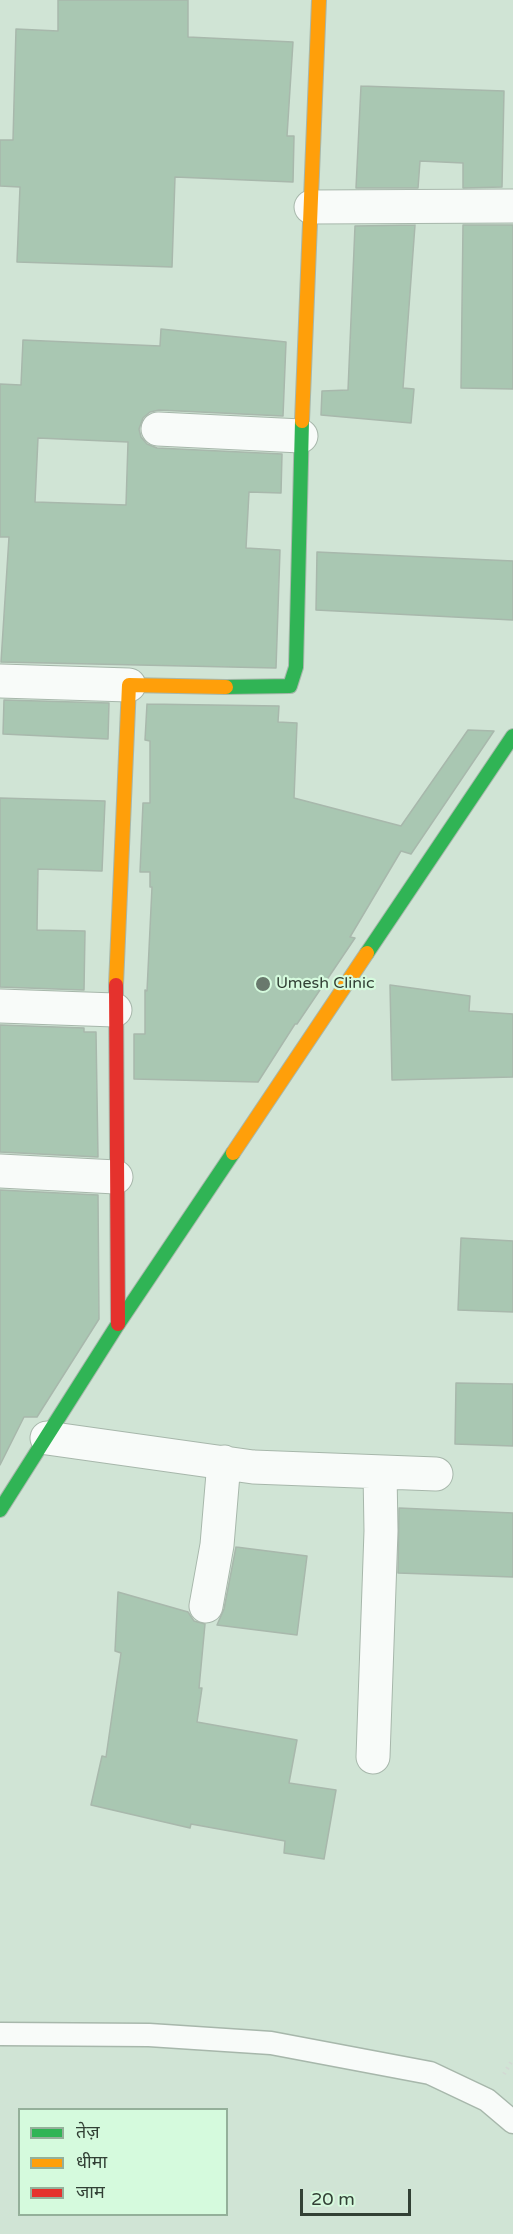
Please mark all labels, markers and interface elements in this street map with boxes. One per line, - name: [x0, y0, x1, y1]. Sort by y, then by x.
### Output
- place label: Umesh Clinic: [276, 974, 375, 994]
- marker: Umesh Clinic: [254, 975, 272, 993]
- legend: [18, 2108, 228, 2216]
- text: तेज़: [76, 2121, 100, 2143]
- text: धीमा: [76, 2151, 107, 2173]
- scale bar: [303, 2177, 414, 2215]
- text: जाम: [76, 2181, 105, 2203]
- text: 20 m: [311, 2188, 355, 2210]

